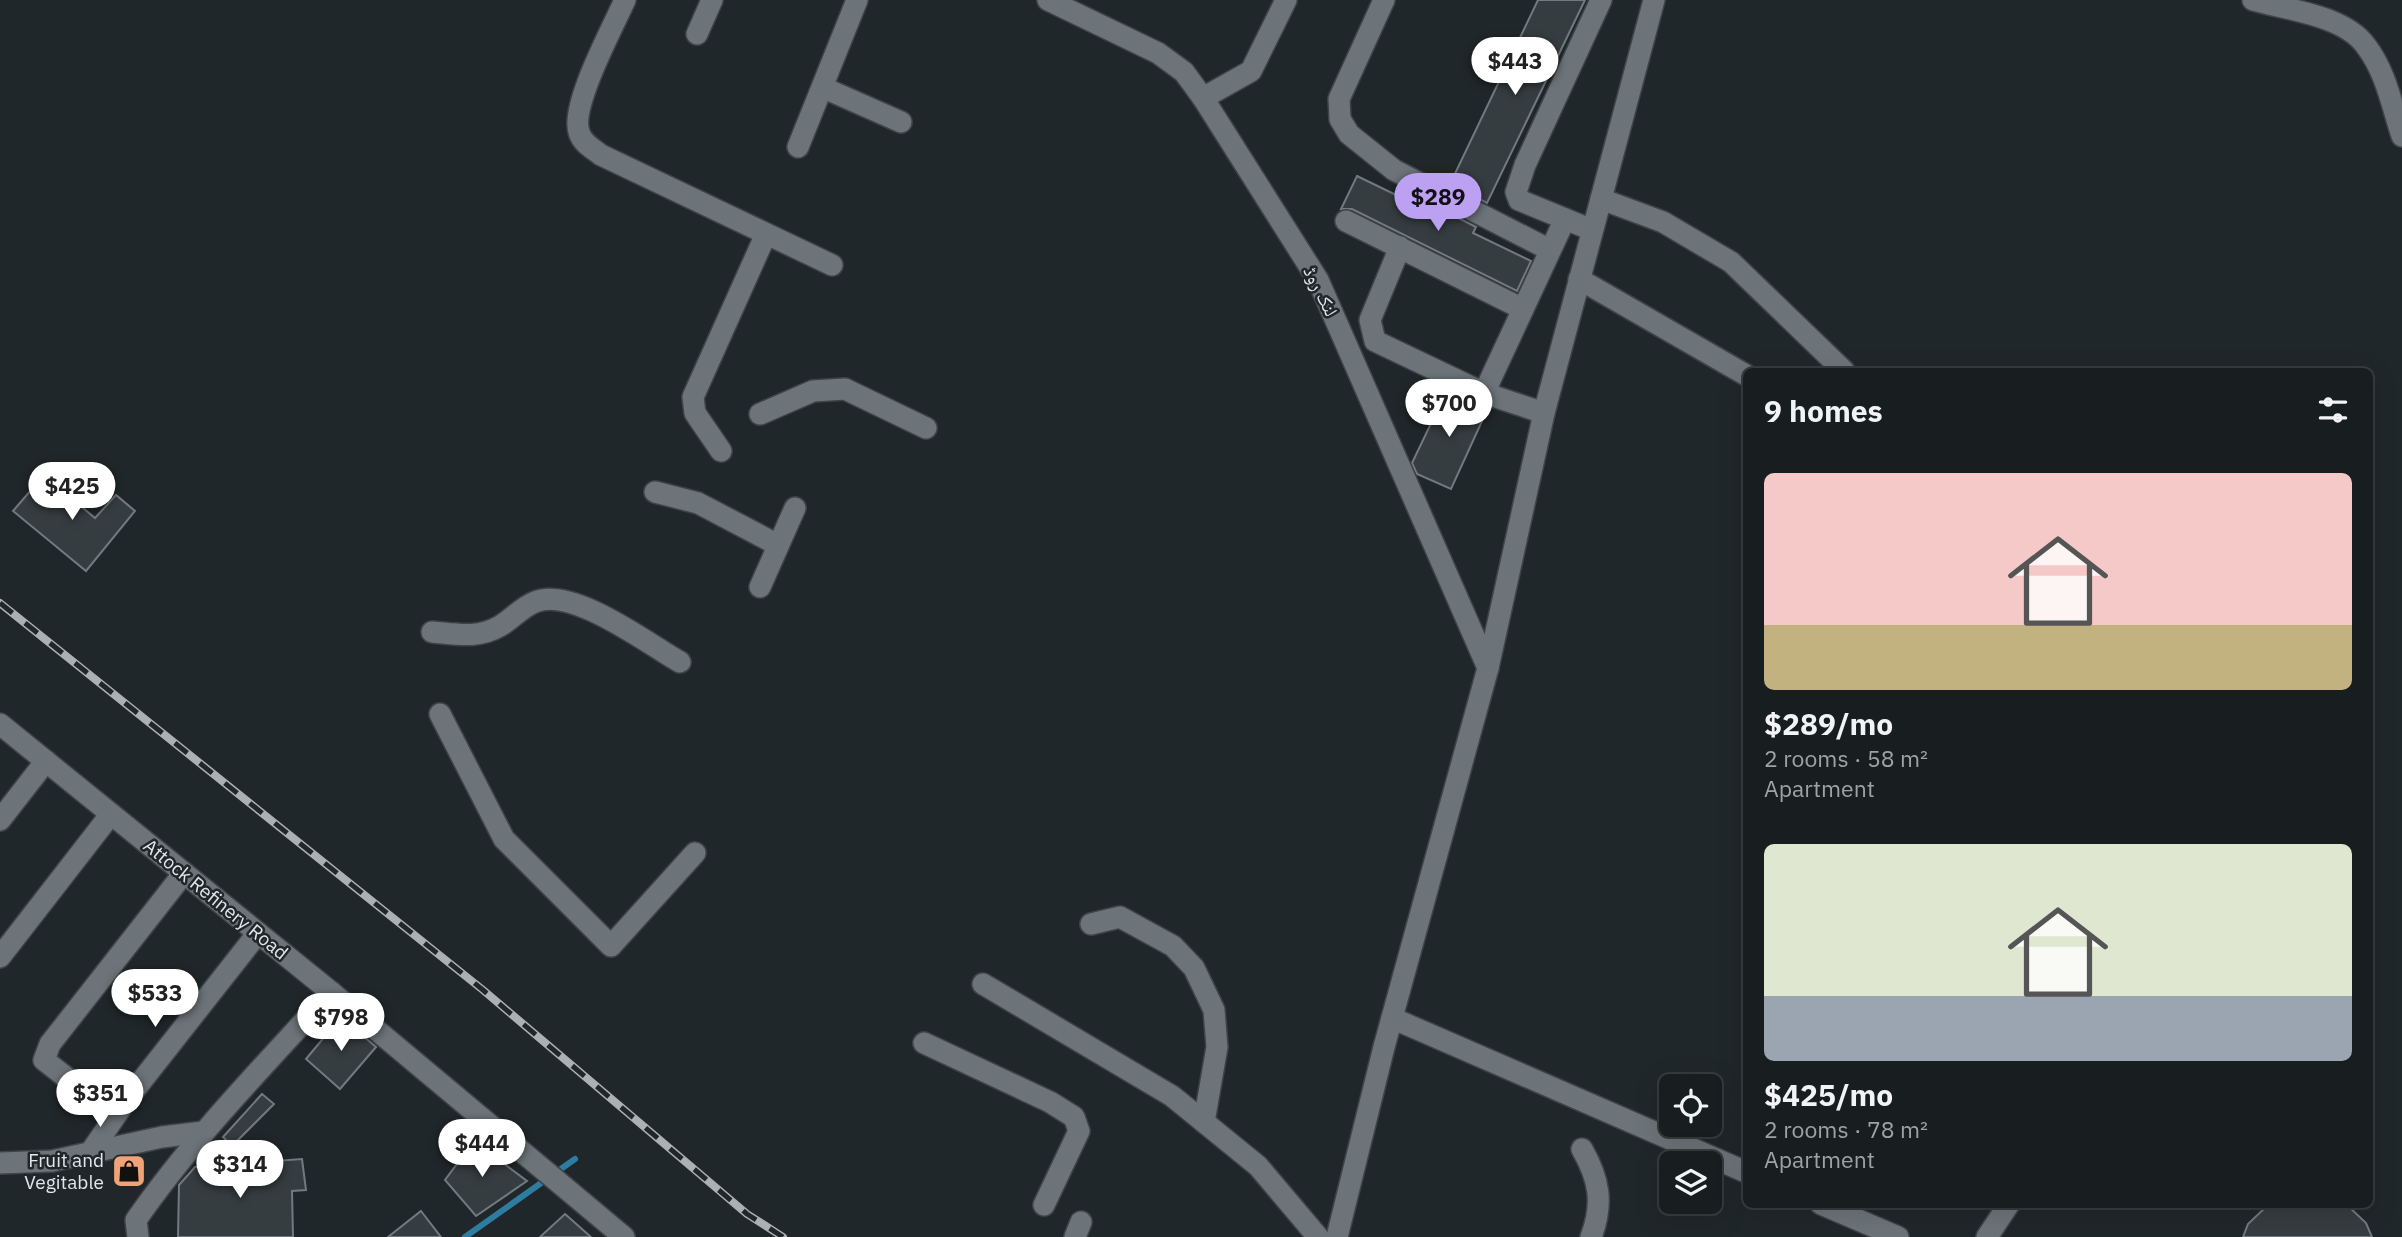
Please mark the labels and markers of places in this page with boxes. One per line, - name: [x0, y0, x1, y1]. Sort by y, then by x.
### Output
- pin: $443: [1474, 38, 1556, 97]
- pin: $289: [1397, 174, 1479, 233]
- pin: $700: [1408, 380, 1490, 439]
- pin: $425: [31, 462, 113, 522]
- pin: $533: [114, 970, 196, 1029]
- pin: $798: [300, 993, 382, 1053]
- pin: $351: [59, 1070, 141, 1129]
- pin: $444: [441, 1120, 523, 1179]
- pin: $314: [199, 1140, 281, 1200]
- place label: Fruit and Vegitable: [24, 1148, 104, 1194]
- shop icon: Fruit and Vegitable: [110, 1152, 148, 1190]

